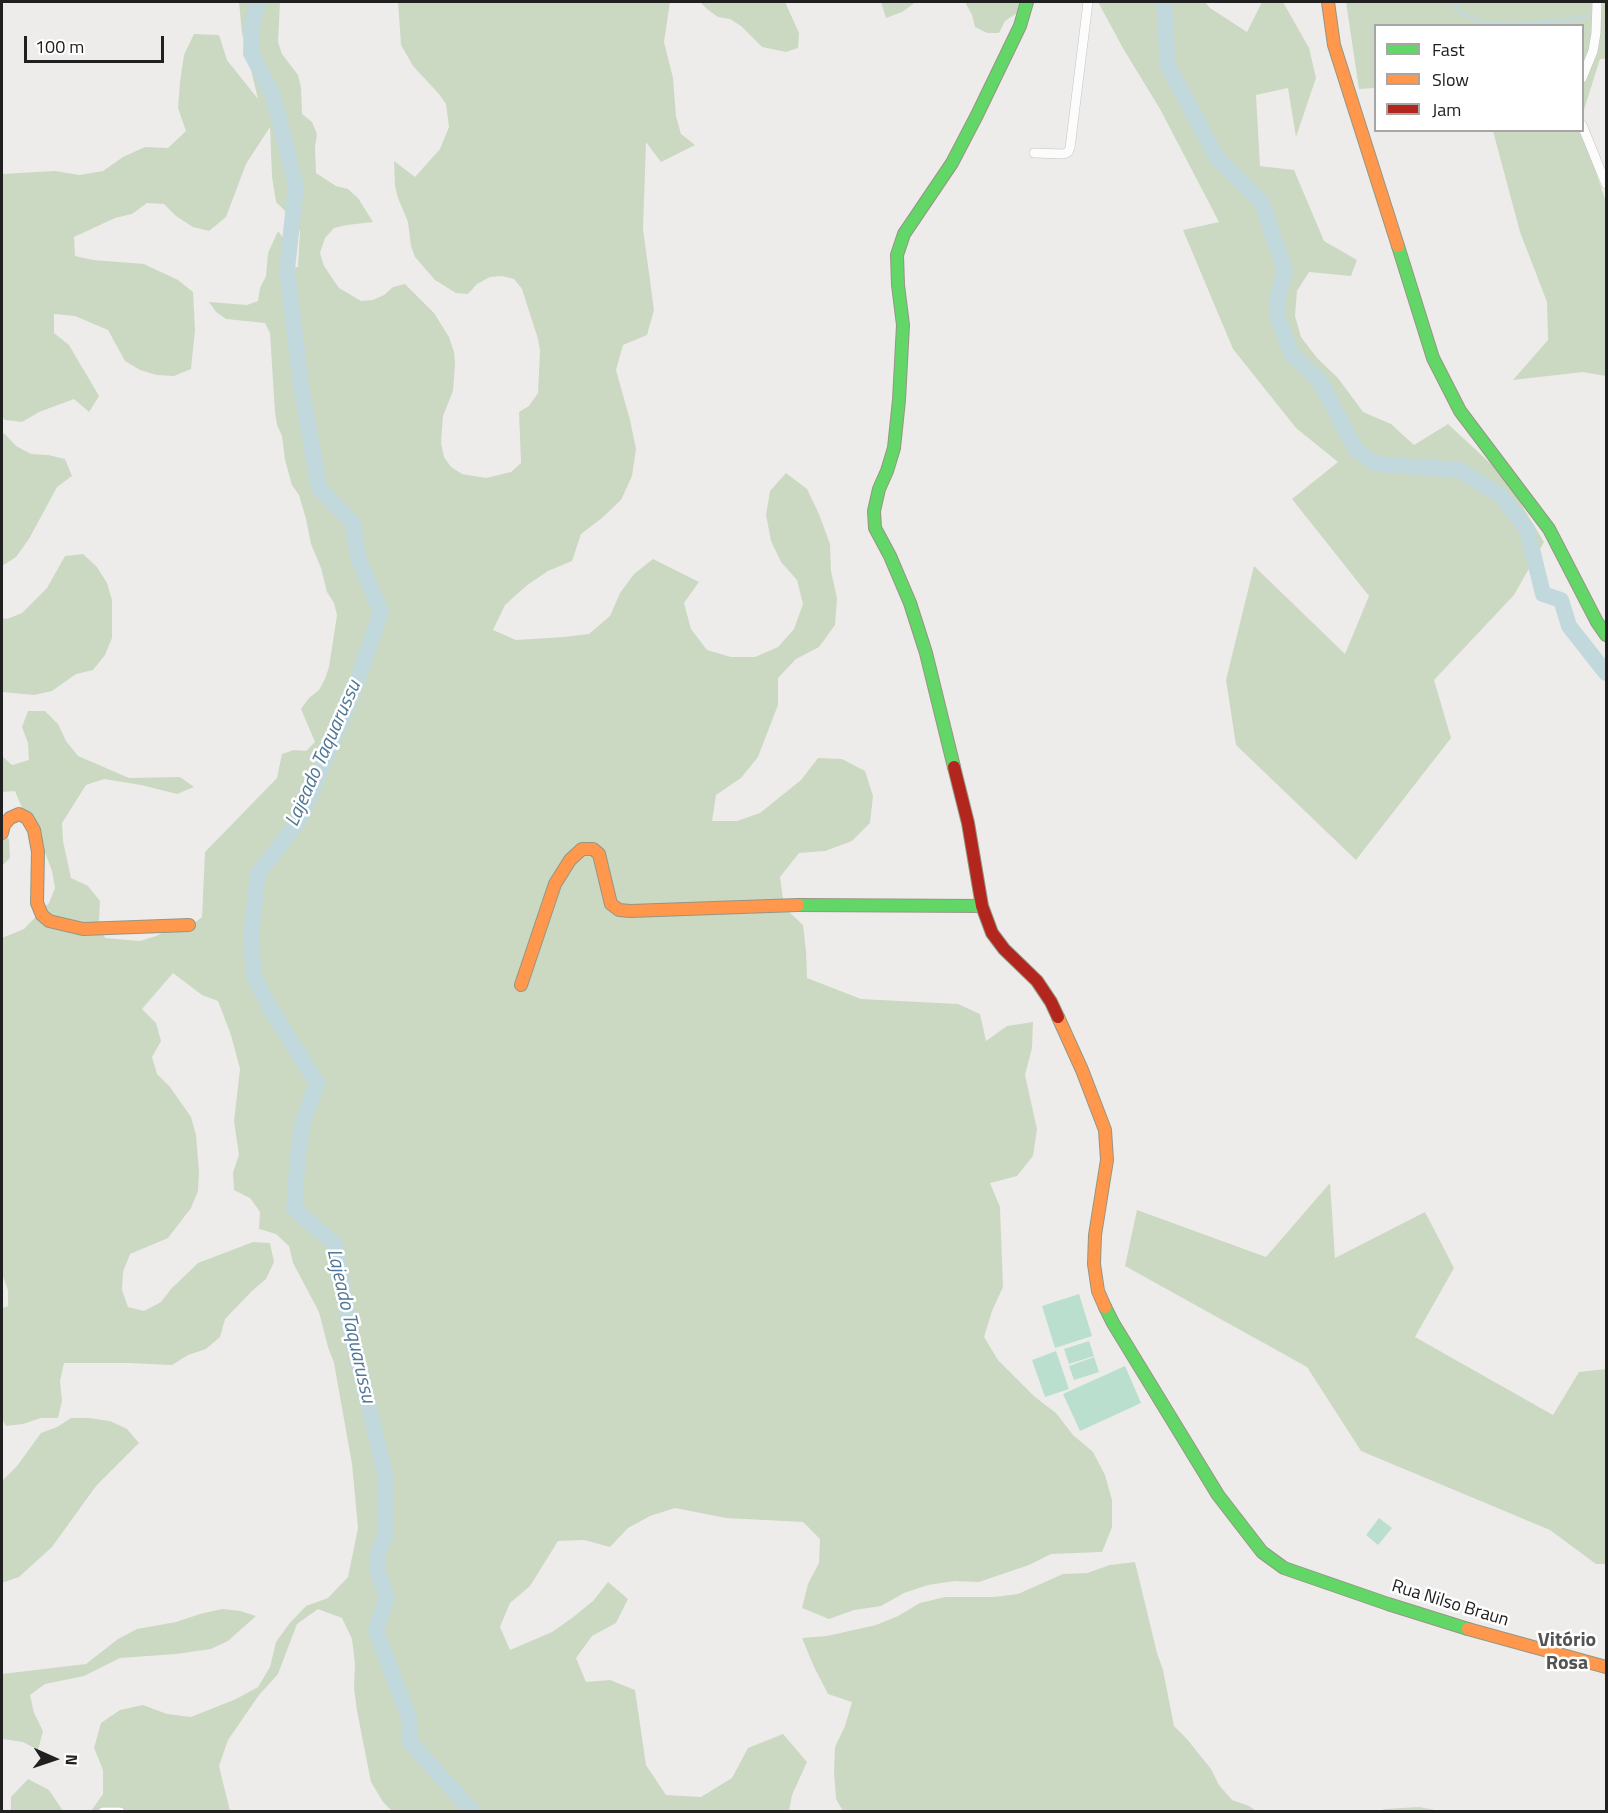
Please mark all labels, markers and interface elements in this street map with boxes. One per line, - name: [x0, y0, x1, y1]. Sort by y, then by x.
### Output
- scale bar: [27, 24, 166, 62]
- legend: [1374, 24, 1584, 132]
- text: 100 m: [35, 33, 84, 60]
- text: Fast: [1432, 36, 1465, 63]
- text: Slow: [1432, 66, 1469, 93]
- text: Jam: [1432, 96, 1461, 123]
- water label: Lajeado Taquarussu: [281, 677, 367, 831]
- water label: Lajeado Taquarussu: [321, 1247, 379, 1405]
- street label: Rua Nilso Braun: [1389, 1576, 1511, 1632]
- district label: Vitório Rosa: [1538, 1629, 1596, 1676]
- north arrow: [24, 1729, 84, 1789]
- text: N: [60, 1754, 84, 1766]

